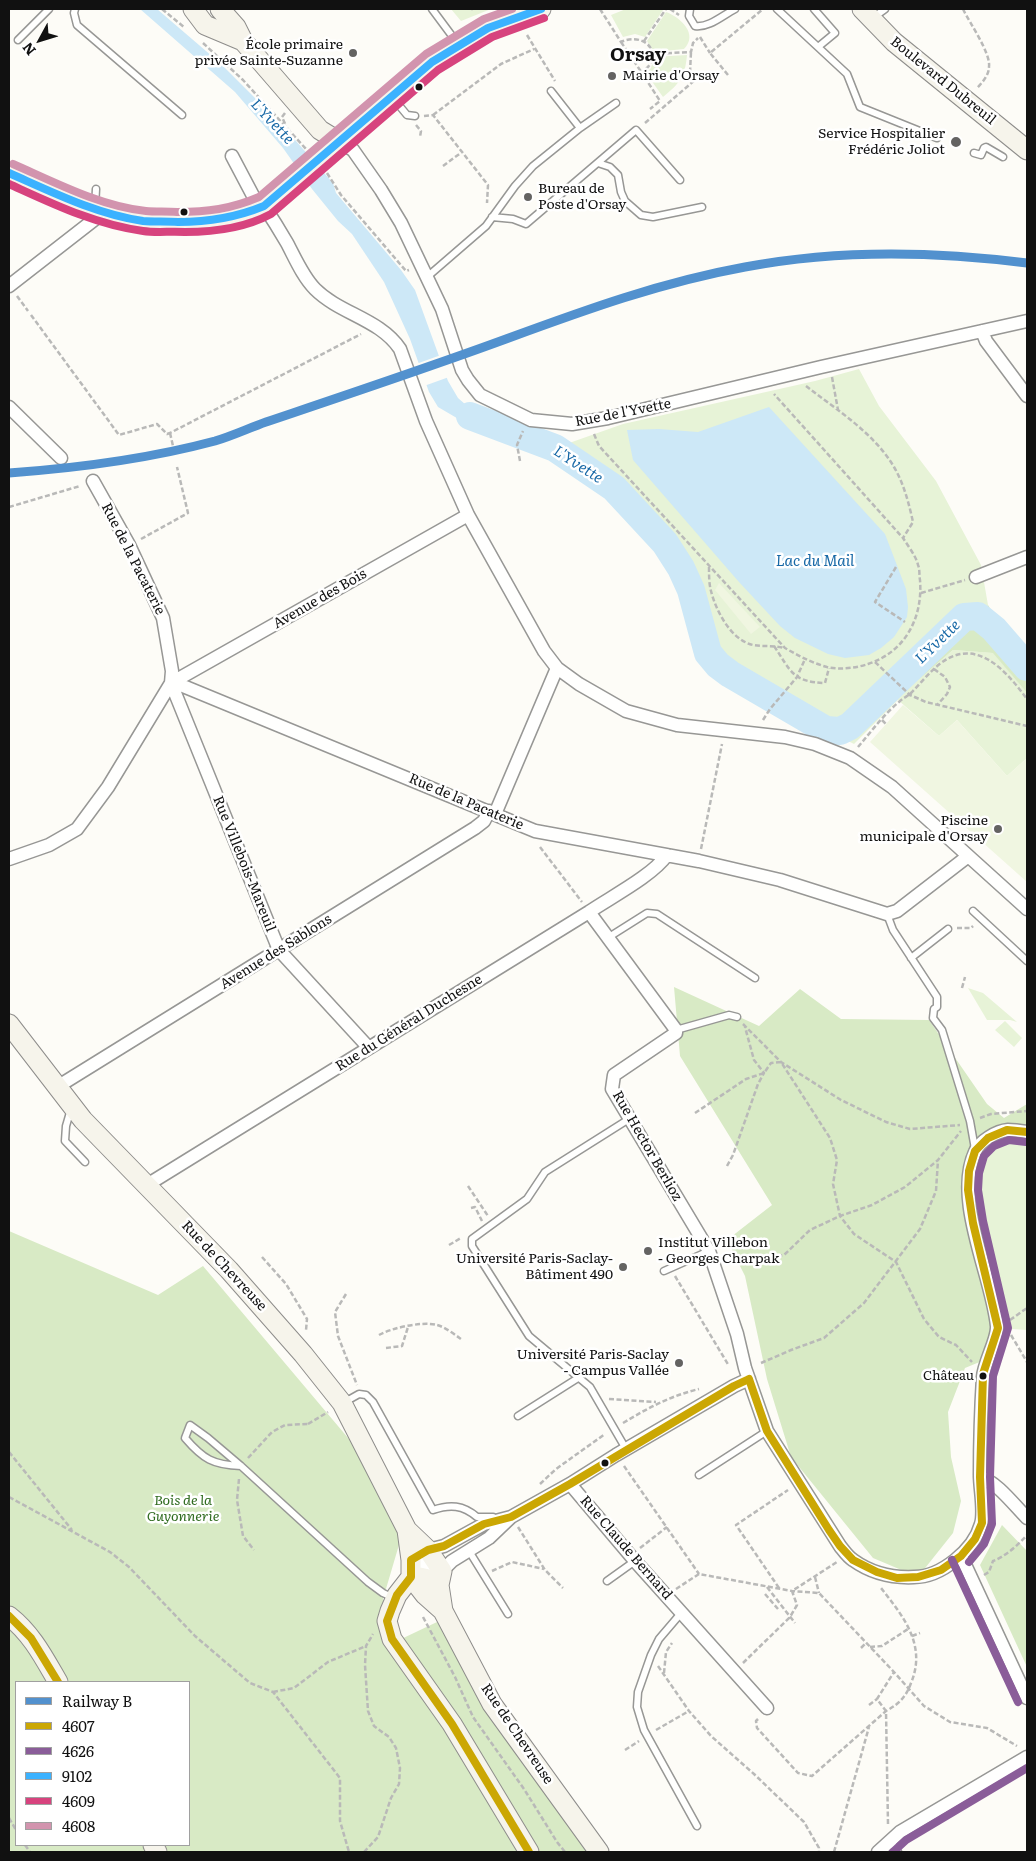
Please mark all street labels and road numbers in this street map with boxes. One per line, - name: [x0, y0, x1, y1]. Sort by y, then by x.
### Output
- street label: Boulevard Dubreuil: [887, 33, 999, 129]
- street label: Rue de l'Yvette: [574, 395, 672, 431]
- street label: Rue de la Pacaterie: [98, 500, 168, 618]
- street label: Avenue des Bois: [270, 565, 370, 633]
- street label: Rue de la Pacaterie: [406, 770, 526, 834]
- street label: Rue Villebois-Mareuil: [209, 794, 279, 934]
- street label: Avenue des Sablons: [217, 911, 335, 993]
- street label: Rue du Général Duchesne: [333, 971, 485, 1075]
- street label: Rue Hector Berlioz: [609, 1088, 685, 1204]
- street label: Rue de Chevreuse: [178, 1217, 270, 1315]
- street label: Rue Claude Bernard: [576, 1493, 676, 1603]
- street label: Rue de Chevreuse: [477, 1681, 557, 1787]

